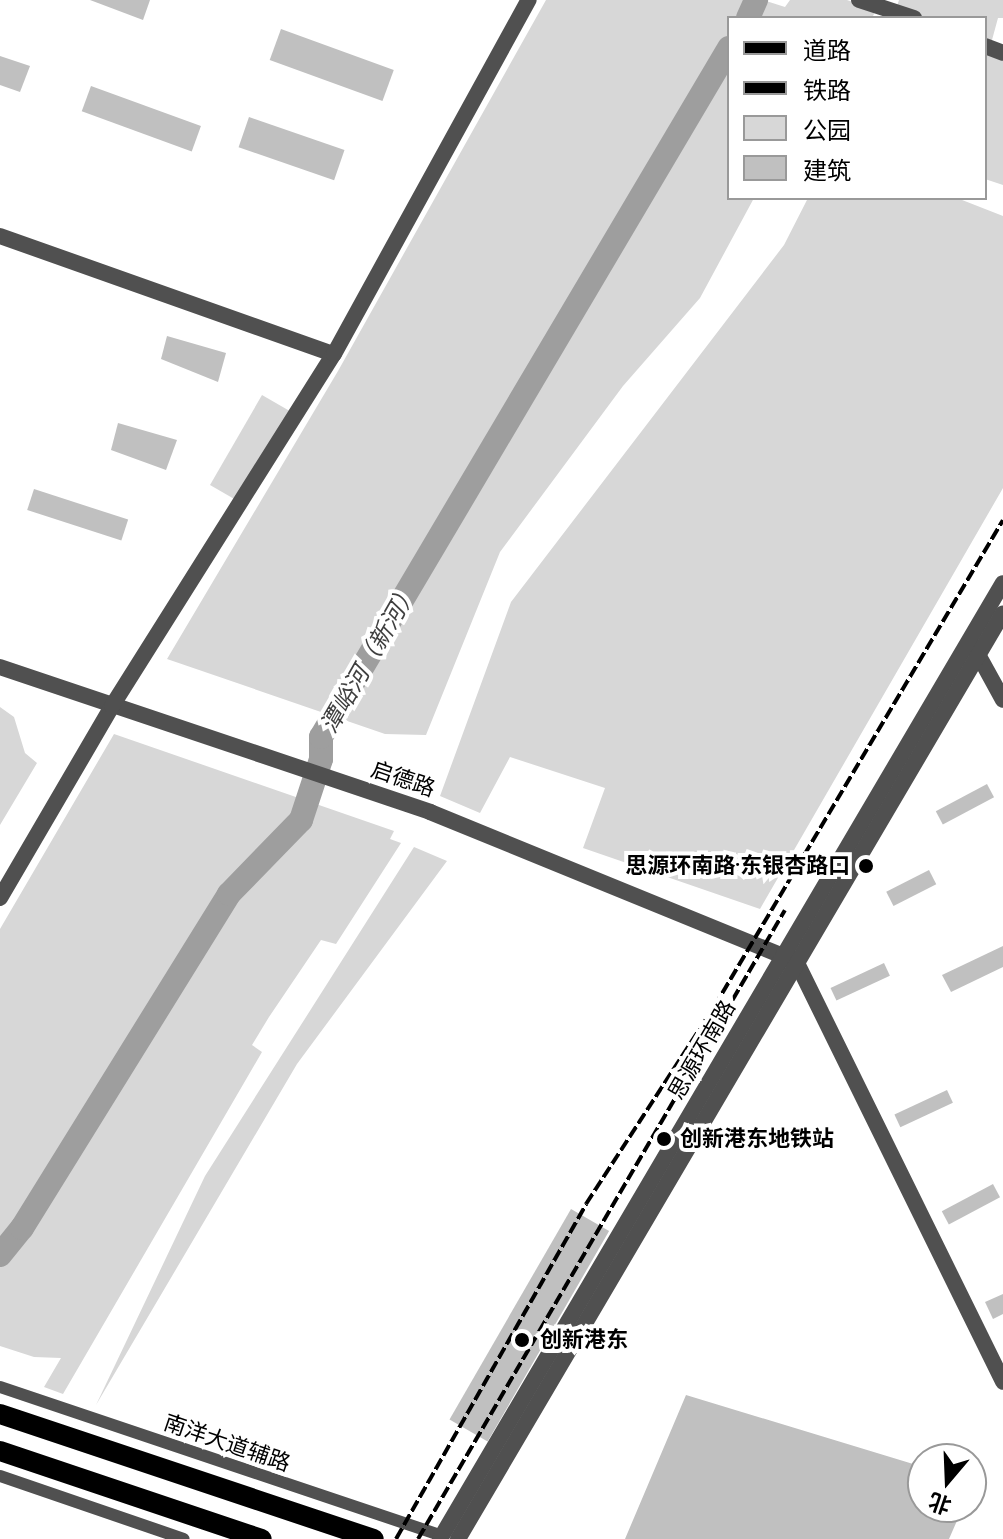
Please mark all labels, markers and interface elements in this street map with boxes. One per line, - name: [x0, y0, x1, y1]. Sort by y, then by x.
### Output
- legend: [727, 16, 987, 200]
- text: 道路: [803, 37, 851, 64]
- text: 铁路: [803, 77, 851, 104]
- text: 公园: [803, 117, 851, 144]
- text: 建筑: [803, 157, 851, 184]
- water label: 潭峪河（新河）: [315, 578, 423, 738]
- street label: 启德路: [368, 756, 438, 802]
- place label: 思源环南路·东银杏路口: [625, 853, 850, 879]
- marker: 思源环南路·东银杏路口: [857, 857, 875, 875]
- street label: 思源环南路: [663, 996, 741, 1104]
- place label: 创新港东地铁站: [680, 1126, 834, 1152]
- marker: 创新港东地铁站: [655, 1130, 673, 1148]
- place label: 创新港东: [540, 1327, 628, 1353]
- marker: 创新港东: [511, 1329, 533, 1351]
- street label: 南洋大道辅路: [160, 1409, 294, 1477]
- north arrow: [907, 1443, 987, 1523]
- text: 北: [925, 1488, 954, 1520]

